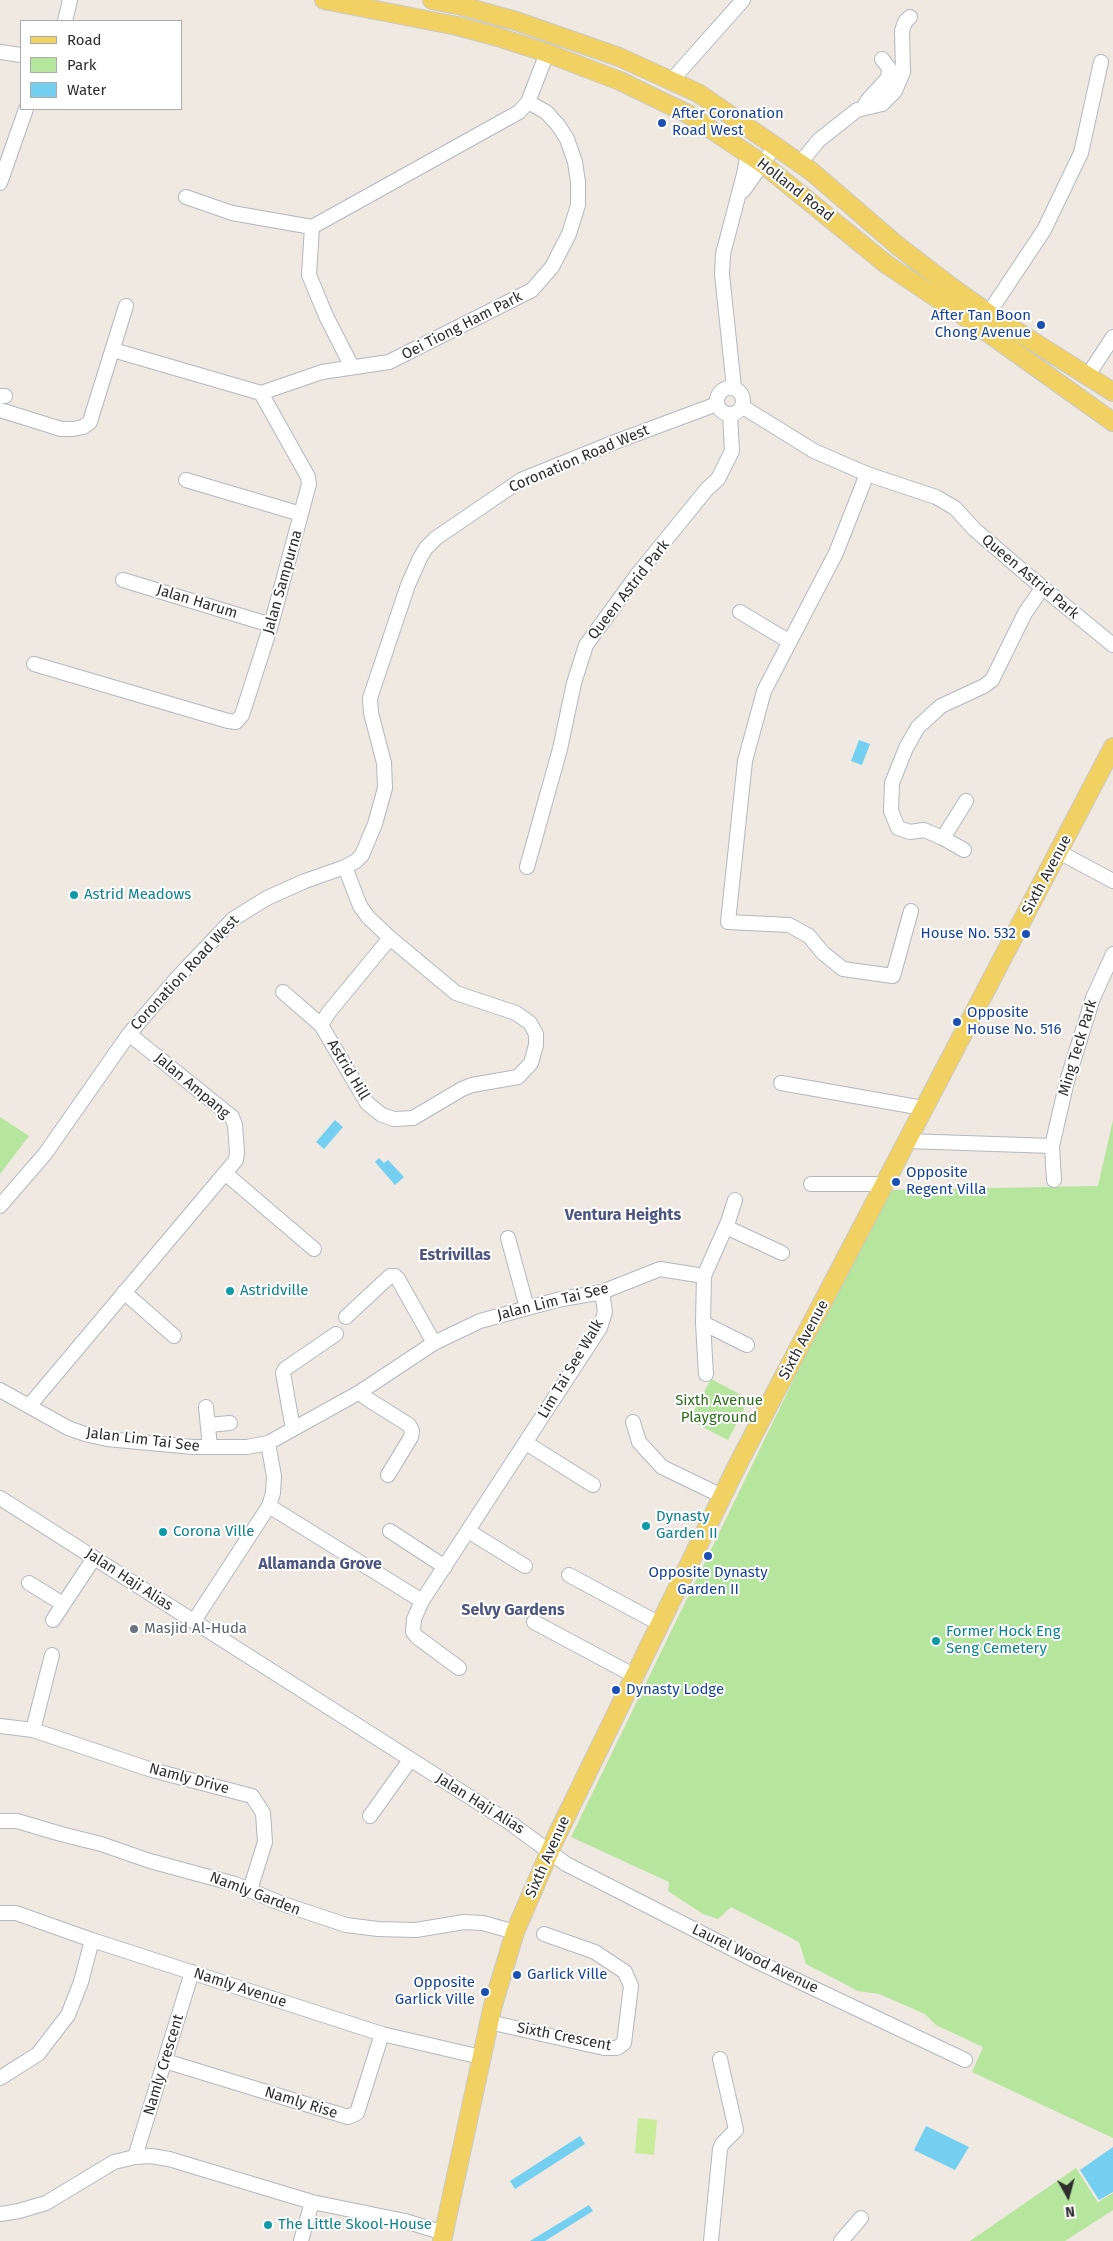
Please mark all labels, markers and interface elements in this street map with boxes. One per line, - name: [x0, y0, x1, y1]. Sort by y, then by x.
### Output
- legend: [20, 20, 182, 110]
- text: Road: [67, 31, 102, 49]
- text: Park: [67, 56, 97, 74]
- text: Water: [67, 81, 106, 99]
- place label: After Coronation Road West: [672, 105, 784, 140]
- marker: After Coronation Road West: [656, 117, 668, 129]
- street label: Holland Road: [753, 155, 837, 225]
- street label: Oei Tiong Ham Park: [399, 288, 525, 364]
- place label: After Tan Boon Chong Avenue: [931, 307, 1031, 342]
- marker: After Tan Boon Chong Avenue: [1035, 319, 1047, 331]
- street label: Coronation Road West: [506, 421, 652, 497]
- street label: Jalan Sampurna: [260, 528, 306, 636]
- street label: Queen Astrid Park: [978, 531, 1082, 623]
- street label: Queen Astrid Park: [584, 537, 674, 643]
- street label: Jalan Harum: [154, 581, 240, 623]
- street label: Sixth Avenue: [1018, 832, 1076, 918]
- place label: Astrid Meadows: [84, 886, 191, 904]
- marker: Astrid Meadows: [68, 889, 80, 901]
- street label: Coronation Road West: [127, 912, 243, 1034]
- place label: House No. 532: [921, 925, 1016, 943]
- marker: House No. 532: [1020, 928, 1032, 940]
- street label: Ming Teck Park: [1055, 998, 1101, 1098]
- place label: Opposite House No. 516: [967, 1004, 1062, 1039]
- marker: Opposite House No. 516: [951, 1016, 963, 1028]
- street label: Astrid Hill: [323, 1037, 373, 1103]
- street label: Jalan Ampang: [151, 1049, 233, 1123]
- place label: Opposite Regent Villa: [906, 1164, 986, 1199]
- marker: Opposite Regent Villa: [890, 1176, 902, 1188]
- district label: Ventura Heights: [565, 1206, 681, 1226]
- district label: Estrivillas: [419, 1246, 491, 1266]
- street label: Jalan Lim Tai See: [495, 1279, 611, 1325]
- place label: Astridville: [240, 1282, 309, 1300]
- marker: Astridville: [224, 1285, 236, 1297]
- street label: Sixth Avenue: [775, 1297, 833, 1383]
- street label: Lim Tai See Walk: [534, 1316, 608, 1422]
- park label: Sixth Avenue Playground: [675, 1392, 763, 1427]
- street label: Jalan Lim Tai See: [85, 1424, 201, 1456]
- place label: Dynasty Garden II: [656, 1508, 718, 1543]
- marker: Dynasty Garden II: [640, 1520, 652, 1532]
- place label: Corona Ville: [173, 1523, 254, 1541]
- marker: Corona Ville: [157, 1526, 169, 1538]
- street label: Jalan Haji Alias: [82, 1545, 176, 1615]
- marker: Opposite Dynasty Garden II: [702, 1550, 714, 1562]
- district label: Allamanda Grove: [258, 1555, 382, 1575]
- place label: Opposite Dynasty Garden II: [648, 1564, 768, 1599]
- district label: Selvy Gardens: [461, 1601, 565, 1621]
- place label: Masjid Al-Huda: [144, 1620, 247, 1638]
- marker: Masjid Al-Huda: [128, 1623, 140, 1635]
- place label: Former Hock Eng Seng Cemetery: [946, 1623, 1060, 1658]
- marker: Former Hock Eng Seng Cemetery: [930, 1635, 942, 1647]
- place label: Dynasty Lodge: [626, 1681, 724, 1699]
- marker: Dynasty Lodge: [610, 1684, 622, 1696]
- street label: Namly Drive: [147, 1760, 231, 1798]
- street label: Jalan Haji Alias: [433, 1770, 527, 1838]
- street label: Sixth Avenue: [522, 1813, 574, 1901]
- street label: Namly Garden: [207, 1868, 303, 1920]
- street label: Laurel Wood Avenue: [689, 1921, 821, 1997]
- street label: Namly Avenue: [191, 1965, 289, 2011]
- place label: Garlick Ville: [527, 1966, 607, 1984]
- marker: Garlick Ville: [511, 1969, 523, 1981]
- place label: Opposite Garlick Ville: [395, 1974, 475, 2009]
- marker: Opposite Garlick Ville: [479, 1986, 491, 1998]
- street label: Namly Crescent: [140, 2012, 188, 2118]
- street label: Sixth Crescent: [515, 2019, 613, 2055]
- street label: Namly Rise: [262, 2083, 340, 2123]
- north arrow: [1043, 2171, 1093, 2221]
- text: N: [1064, 2202, 1076, 2220]
- place label: The Little Skool-House: [278, 2216, 432, 2234]
- marker: The Little Skool-House: [262, 2219, 274, 2231]

